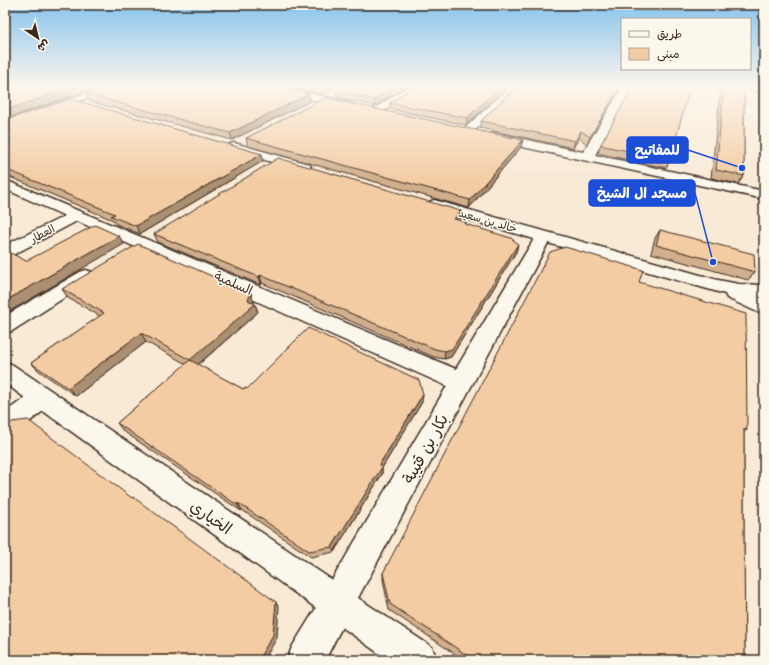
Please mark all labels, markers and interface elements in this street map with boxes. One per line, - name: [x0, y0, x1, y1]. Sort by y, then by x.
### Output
- north arrow: [18, 18, 58, 58]
- legend: [621, 18, 751, 70]
- text: طريق: [657, 24, 682, 42]
- text: ش: [34, 36, 54, 57]
- text: مبنى: [657, 44, 680, 62]
- callout: للمفاتيح: [627, 137, 688, 163]
- text: للمفاتيح: [634, 139, 680, 160]
- callout: مسجد ال الشيخ: [589, 180, 695, 206]
- text: مسجد ال الشيخ: [597, 182, 687, 203]
- street label: خالد بن سعيد: [457, 204, 519, 236]
- street label: العطار: [26, 220, 57, 247]
- street label: السلمية: [212, 265, 256, 299]
- street label: بكار بن قتيبة: [395, 409, 453, 487]
- street label: الخياري: [186, 493, 238, 540]

